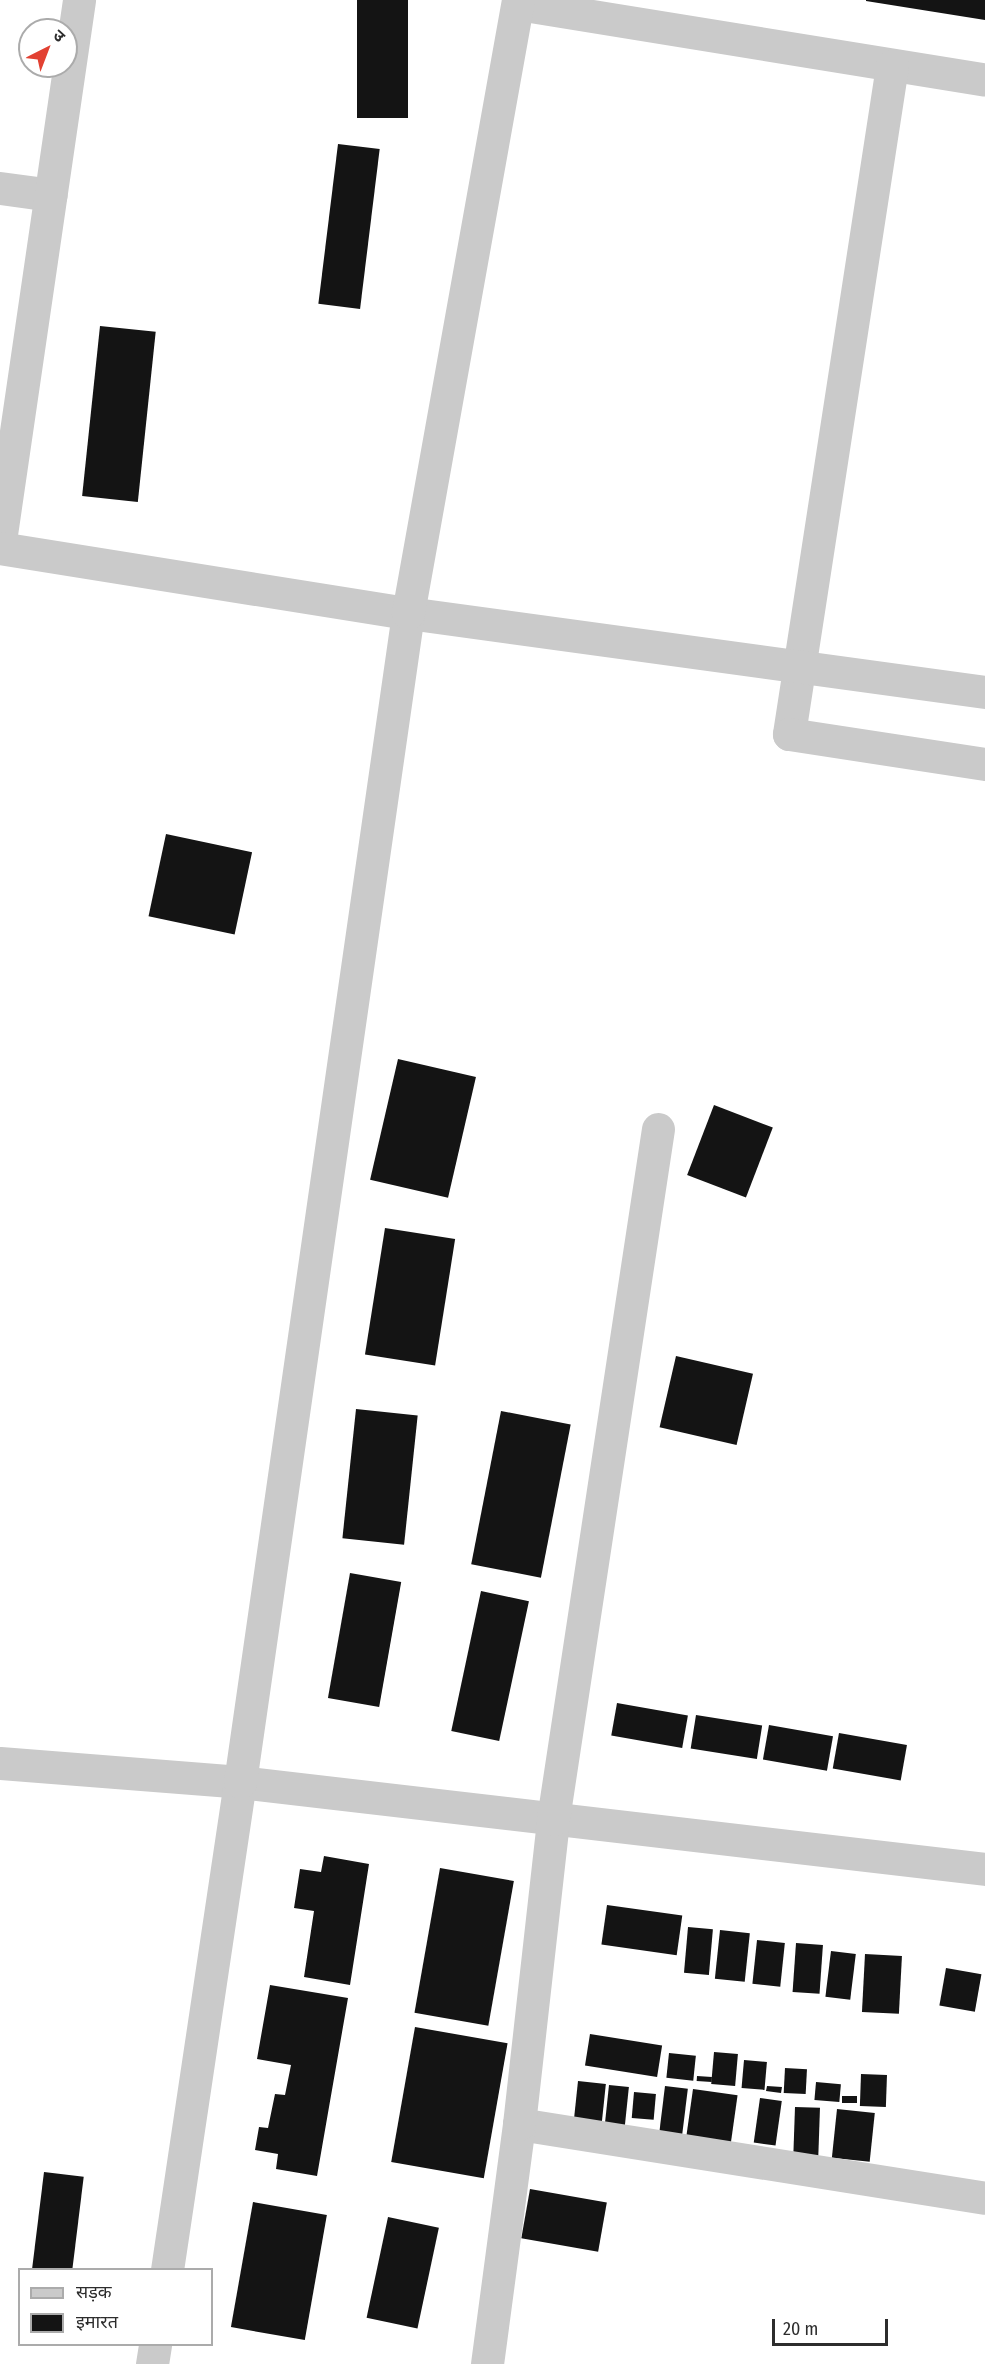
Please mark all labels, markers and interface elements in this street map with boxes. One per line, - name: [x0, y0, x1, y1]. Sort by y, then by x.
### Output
- north arrow: [18, 18, 78, 78]
- text: उ: [49, 26, 69, 46]
- legend: [18, 2268, 213, 2346]
- text: सड़क: [76, 2281, 112, 2303]
- scale bar: [775, 2307, 890, 2345]
- text: इमारत: [76, 2311, 118, 2333]
- text: 20 m: [783, 2318, 818, 2340]

